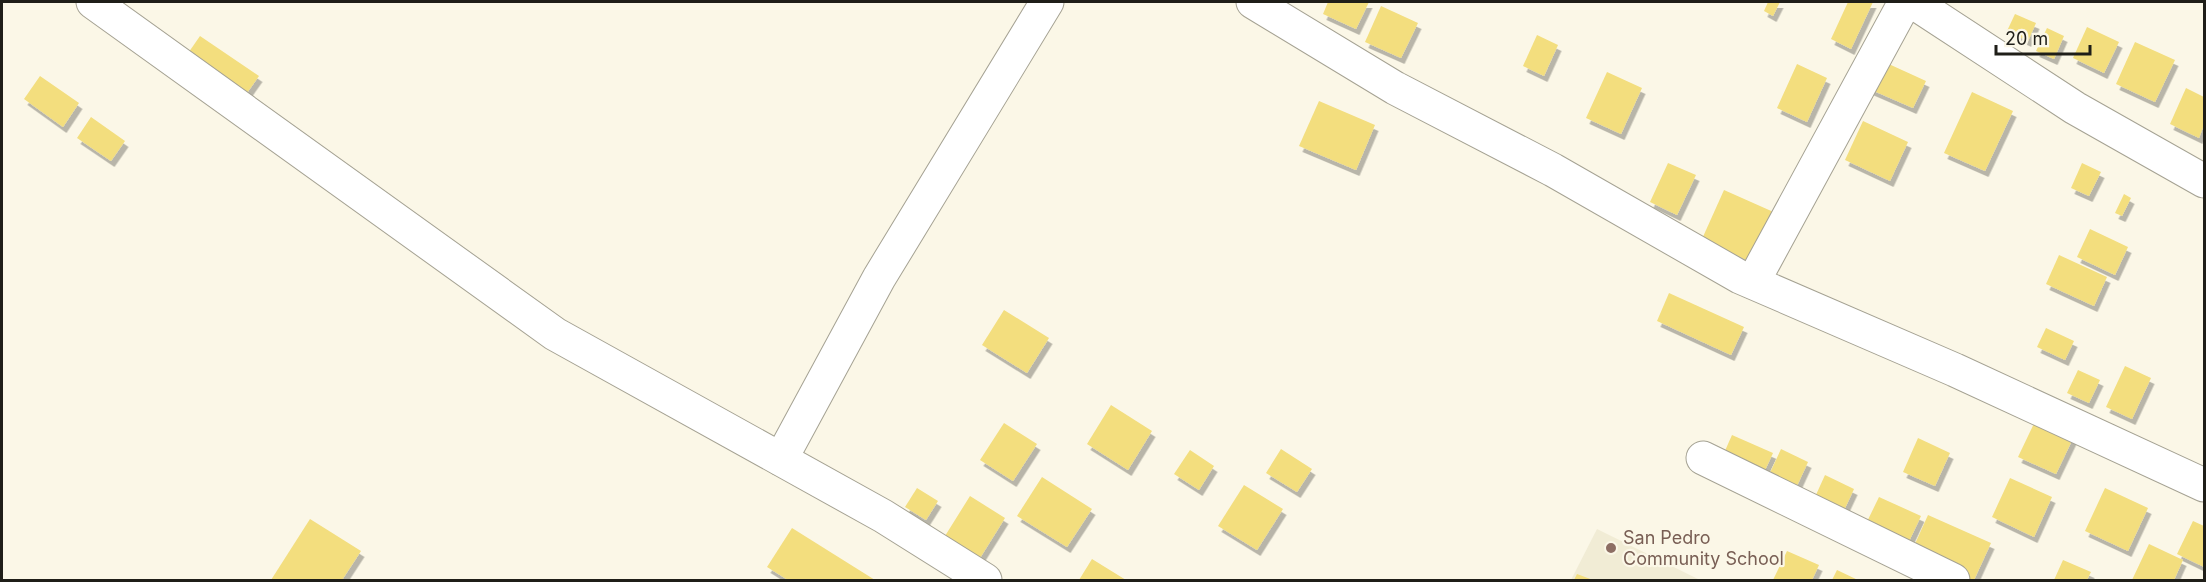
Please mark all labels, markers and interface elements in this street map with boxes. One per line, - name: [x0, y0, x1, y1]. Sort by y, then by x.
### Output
- scale bar: [1996, 18, 2090, 56]
- text: 20 m: [2005, 28, 2048, 49]
- place label: San Pedro Community School: [1623, 527, 1784, 569]
- marker: San Pedro Community School: [1604, 541, 1618, 555]

